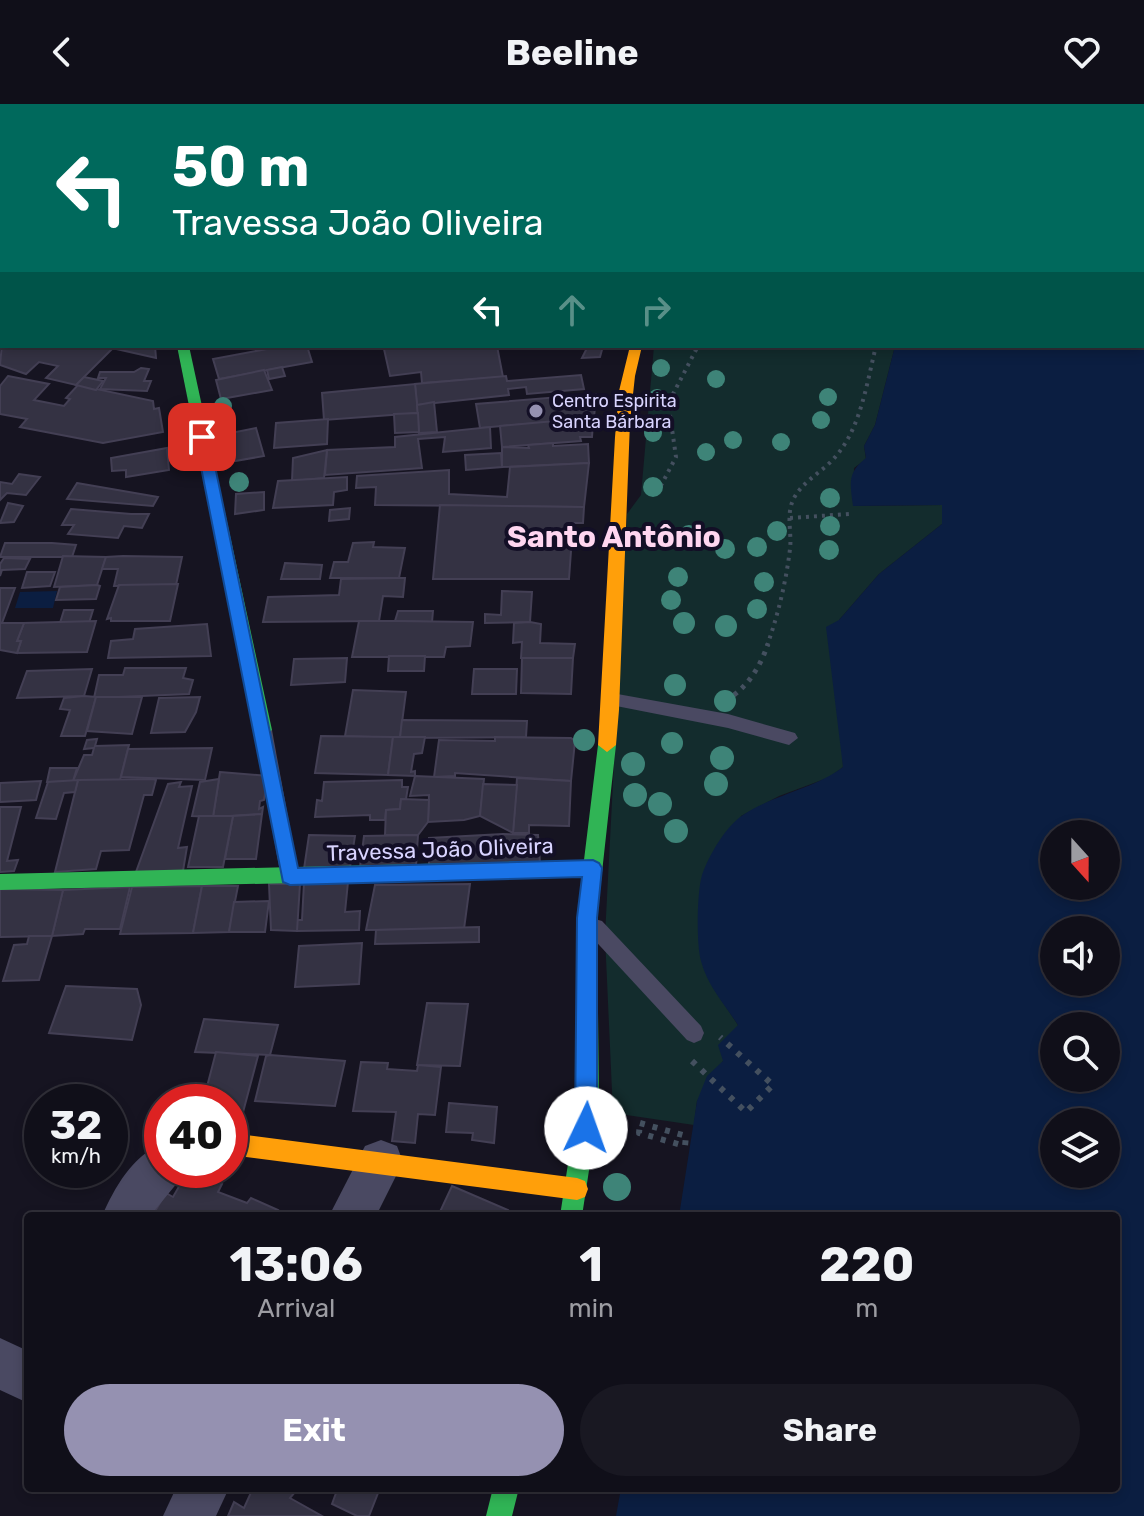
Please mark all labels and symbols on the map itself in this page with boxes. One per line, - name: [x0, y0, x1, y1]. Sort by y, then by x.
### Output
- place label: Centro Espirita Santa Bárbara: [552, 390, 677, 433]
- marker: Centro Espirita Santa Bárbara: [527, 402, 545, 420]
- pin: [168, 403, 236, 471]
- district label: Santo Antônio: [507, 519, 721, 555]
- north arrow: [1040, 820, 1120, 900]
- street label: Travessa João Oliveira: [326, 832, 554, 867]
- speed limit sign: 40: [144, 1084, 248, 1188]
- position arrow: [544, 1086, 628, 1170]

